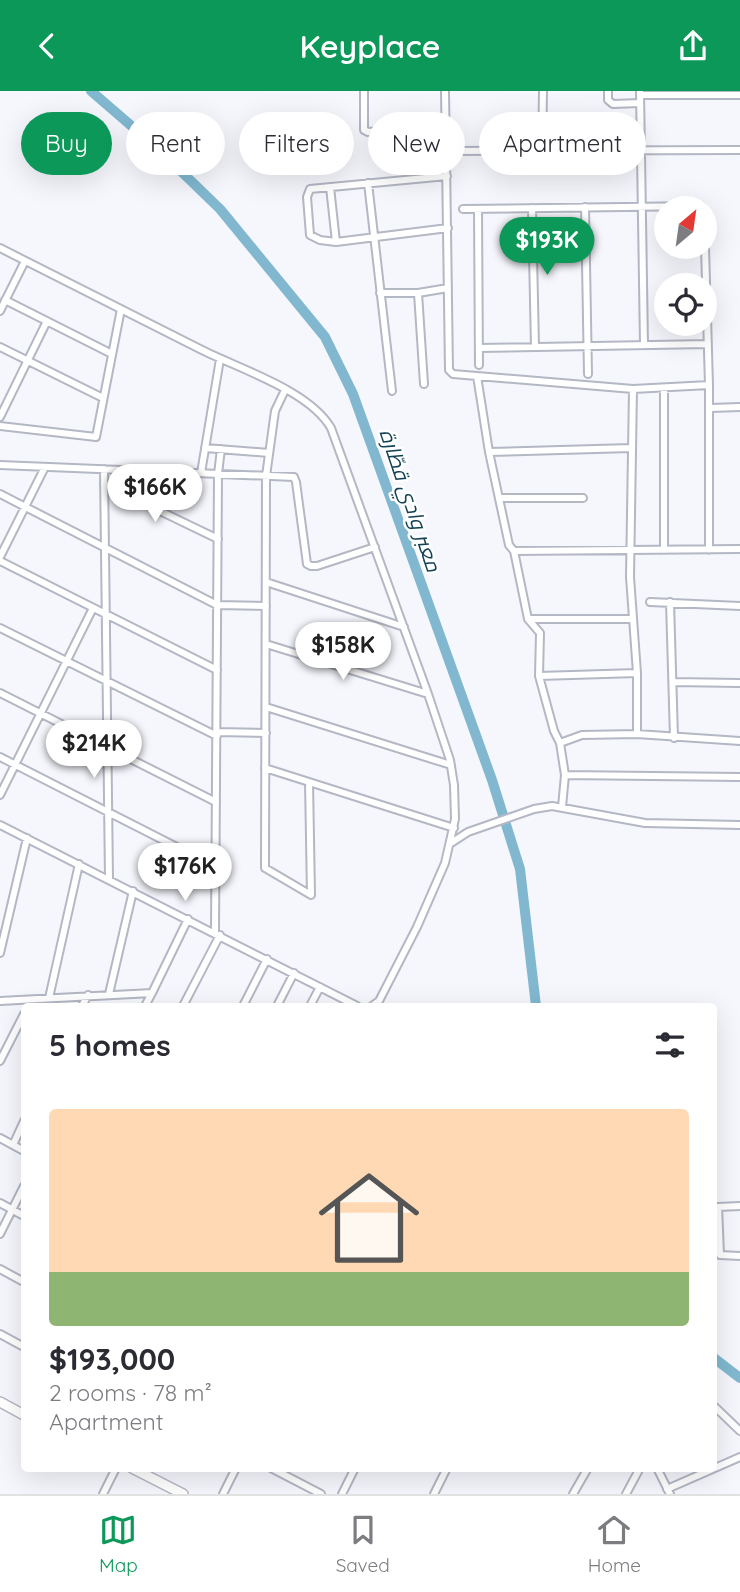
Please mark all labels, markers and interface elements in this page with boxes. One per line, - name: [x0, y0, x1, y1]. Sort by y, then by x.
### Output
- text: Keyplace: [300, 26, 440, 66]
- icon: back: [28, 27, 66, 65]
- icon: share: [674, 27, 712, 65]
- chip: Buy: [21, 112, 112, 175]
- chip: Rent: [126, 112, 225, 175]
- chip: Filters: [239, 112, 354, 175]
- chip: New: [368, 112, 465, 175]
- chip: Apartment: [479, 112, 646, 175]
- north arrow: [654, 196, 718, 259]
- map controls: [654, 196, 717, 336]
- pin: $193K: [498, 218, 596, 277]
- text: $193K: [515, 225, 579, 254]
- button: locate: [654, 273, 717, 336]
- water label: معبر وادي قطّارة: [370, 425, 448, 577]
- pin: $166K: [106, 465, 204, 524]
- text: $166K: [123, 472, 187, 501]
- pin: $158K: [294, 623, 392, 682]
- text: $158K: [311, 630, 375, 659]
- pin: $214K: [45, 721, 143, 780]
- text: $214K: [62, 728, 126, 757]
- pin: $176K: [136, 843, 234, 903]
- text: $176K: [154, 851, 216, 880]
- text: 5 homes: [49, 1026, 171, 1064]
- icon: filters: [651, 1026, 689, 1064]
- icon: home: [306, 1155, 432, 1281]
- text: $193,000: [49, 1340, 175, 1378]
- text: 2 rooms · 78 m²: [49, 1378, 212, 1407]
- text: Apartment: [49, 1407, 163, 1436]
- tab: Map: [99, 1511, 138, 1577]
- tab: Saved: [336, 1511, 390, 1577]
- tab: Home: [588, 1511, 641, 1577]

